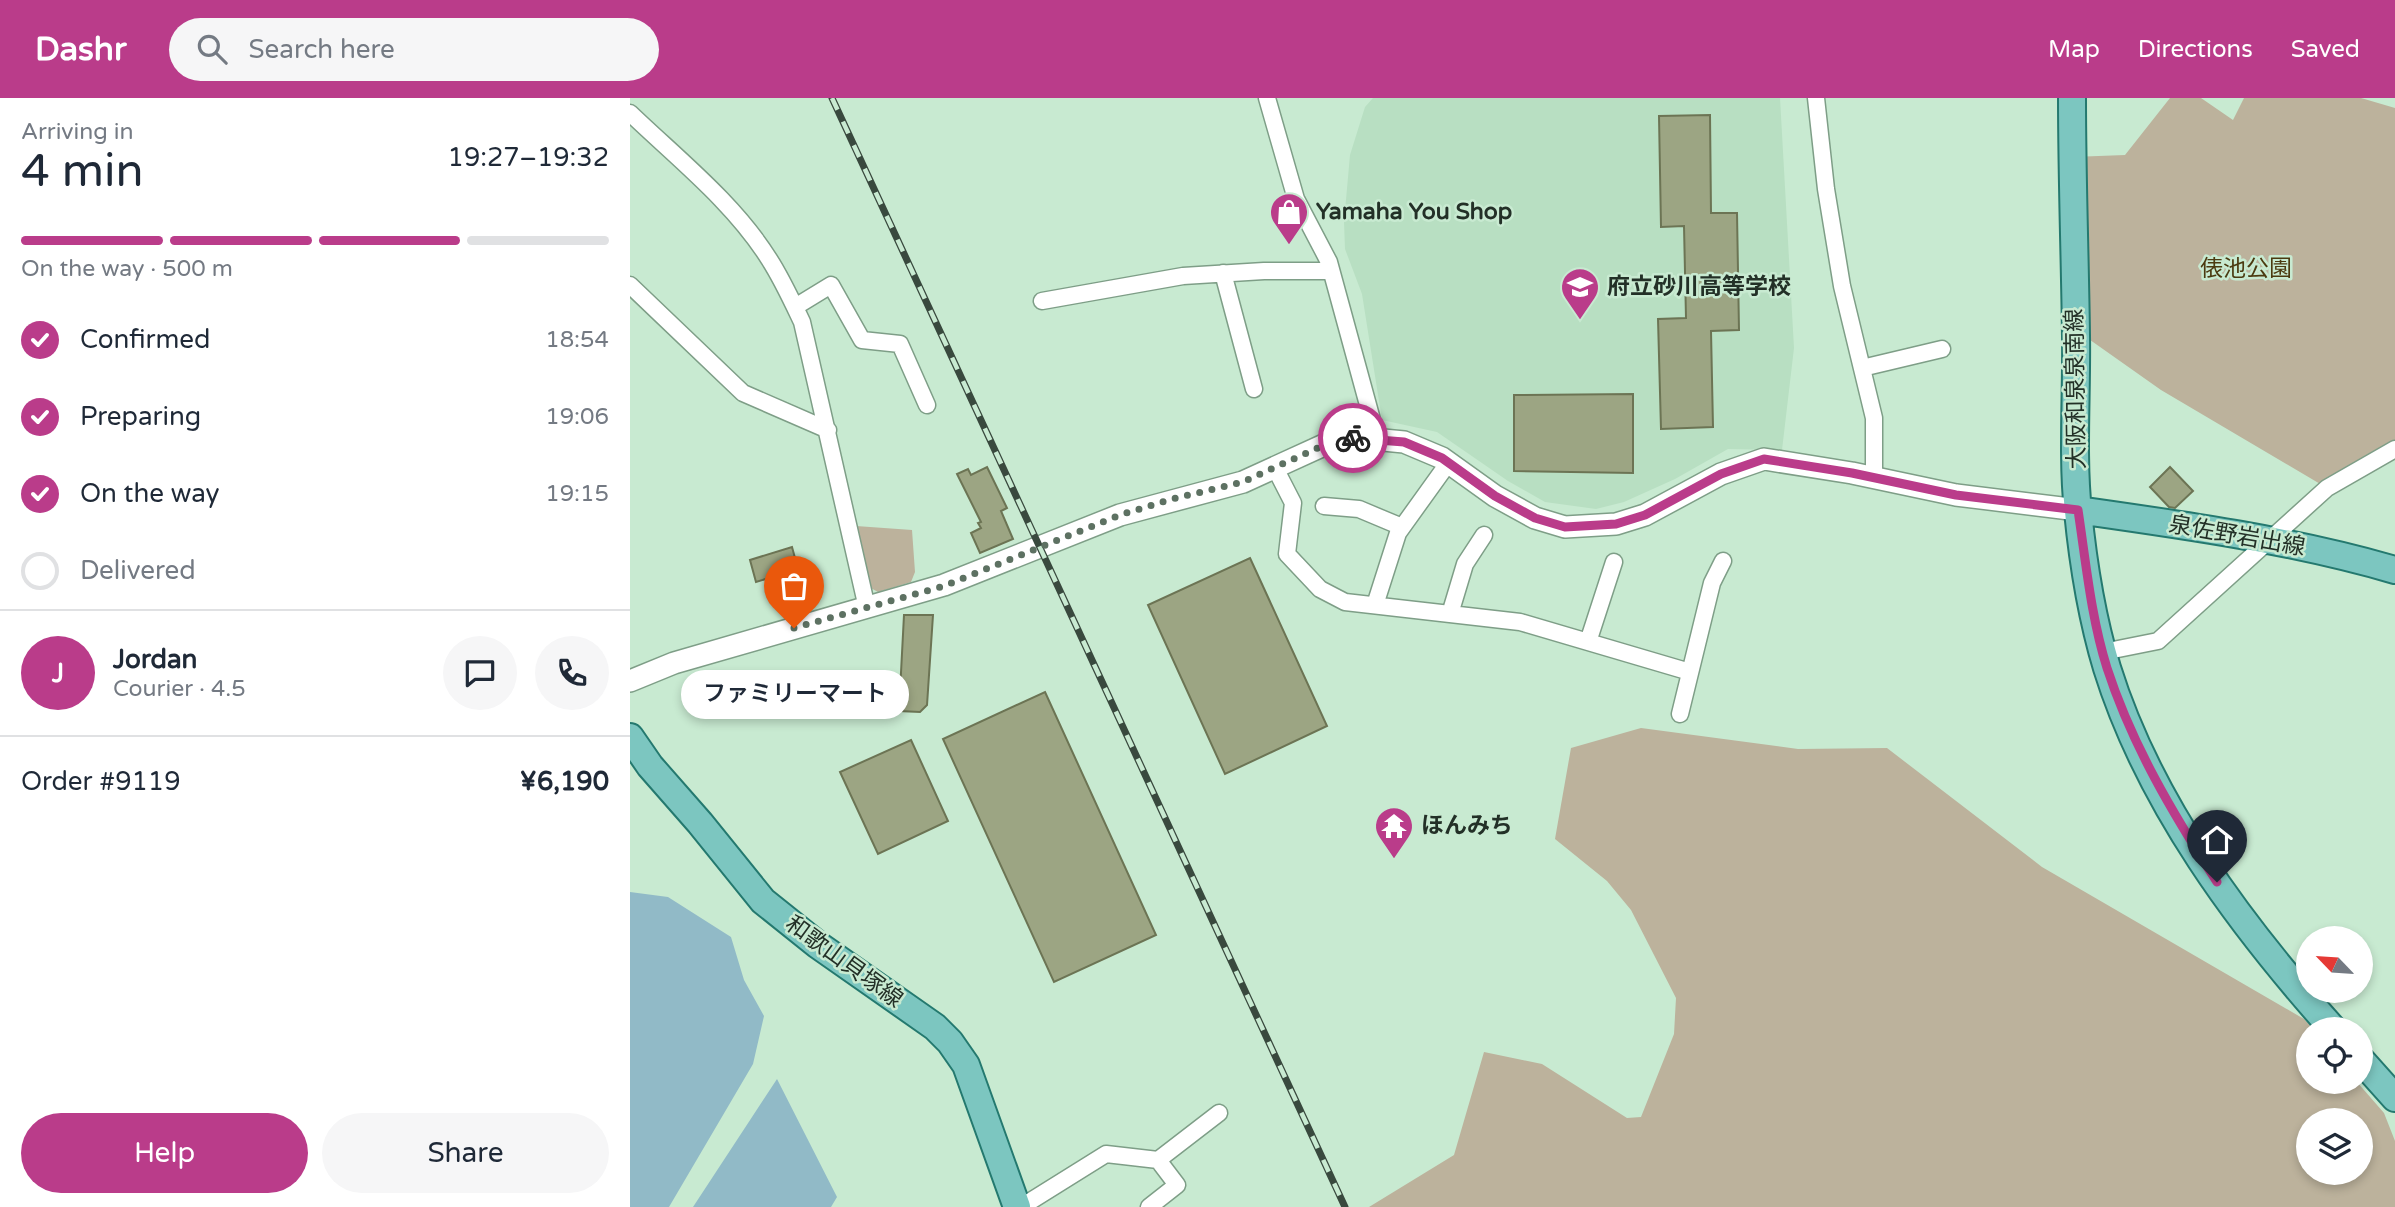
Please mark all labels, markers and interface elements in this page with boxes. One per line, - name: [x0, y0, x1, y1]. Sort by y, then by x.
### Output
- search box: [169, 18, 659, 81]
- text: Dashr: [35, 30, 127, 69]
- icon: search: [193, 30, 231, 68]
- text: Search here: [249, 34, 395, 65]
- text: Map: [2048, 35, 2100, 64]
- text: Directions: [2138, 35, 2253, 64]
- text: Saved: [2291, 35, 2360, 64]
- text: Arriving in: [21, 118, 134, 146]
- text: 19:27–19:32: [448, 142, 609, 173]
- text: 4 min: [21, 144, 144, 199]
- shop icon: Yamaha You Shop: [1268, 191, 1310, 246]
- place label: Yamaha You Shop: [1316, 198, 1512, 226]
- text: On the way · 500 m: [21, 255, 233, 283]
- park label: 俵池公園: [2200, 255, 2292, 283]
- school or university icon: 府立砂川高等学校: [1559, 266, 1601, 321]
- place label: 府立砂川高等学校: [1607, 273, 1791, 301]
- street label: 大阪和泉泉南線: [2061, 308, 2091, 470]
- icon: check: [21, 321, 59, 359]
- text: Confirmed: [80, 324, 210, 355]
- text: 18:54: [545, 326, 609, 354]
- icon: check: [21, 398, 59, 436]
- text: Preparing: [80, 401, 201, 432]
- text: 19:06: [545, 403, 609, 431]
- courier: [1318, 403, 1388, 473]
- icon: bike: [1334, 419, 1372, 457]
- icon: check: [21, 475, 59, 513]
- text: On the way: [80, 478, 220, 509]
- text: 19:15: [545, 480, 609, 508]
- street label: 泉佐野岩出線: [2167, 510, 2307, 562]
- text: Delivered: [80, 555, 196, 586]
- pin: [764, 556, 824, 628]
- icon: bag: [775, 567, 813, 605]
- button: chat: [443, 636, 517, 710]
- button: phone: [535, 636, 609, 710]
- text: Jordan: [113, 644, 197, 675]
- text: J: [52, 658, 64, 689]
- callout: ファミリーマート: [680, 670, 908, 719]
- text: Courier · 4.5: [113, 675, 246, 703]
- text: ファミリーマート: [703, 680, 887, 708]
- text: Order #9119: [21, 766, 181, 797]
- text: ¥6,190: [520, 766, 609, 797]
- temple icon: ほんみち: [1373, 805, 1415, 860]
- pin: [2187, 810, 2247, 882]
- place label: ほんみち: [1421, 812, 1513, 840]
- icon: home: [2198, 821, 2236, 859]
- street label: 和歌山貝塚線: [780, 910, 908, 1014]
- north arrow: [2296, 926, 2373, 1003]
- map controls: [2296, 926, 2373, 1185]
- button: locate: [2296, 1017, 2373, 1094]
- button: layers: [2296, 1108, 2373, 1185]
- button: Help: [21, 1113, 308, 1193]
- button: Share: [322, 1113, 609, 1193]

